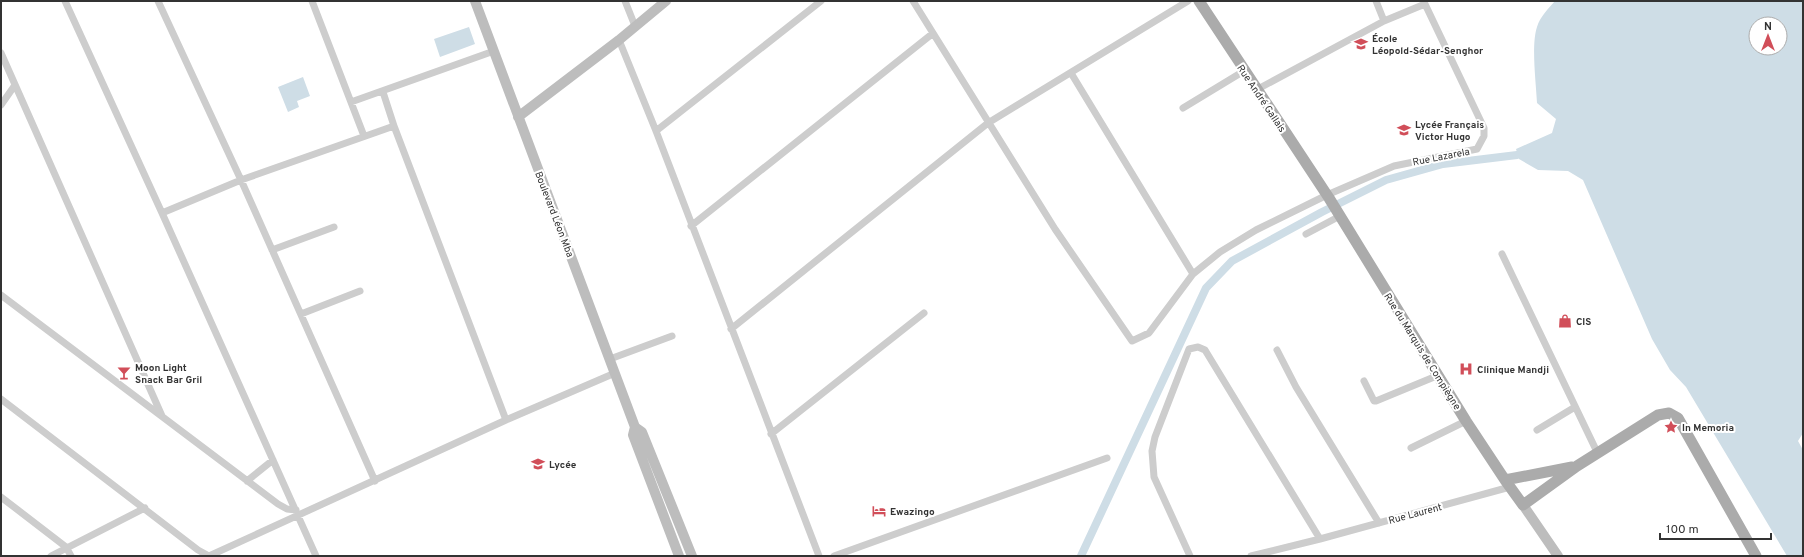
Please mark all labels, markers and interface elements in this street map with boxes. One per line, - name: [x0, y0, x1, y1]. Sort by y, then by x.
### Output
- north arrow: [1748, 16, 1788, 56]
- text: N: [1764, 20, 1772, 34]
- place label: École Léopold-Sédar-Senghor: [1372, 33, 1484, 58]
- school or university icon: École Léopold-Sédar-Senghor: [1353, 36, 1369, 52]
- street label: Rue André Gallais: [1233, 63, 1288, 135]
- place label: Lycée Français Victor Hugo: [1415, 119, 1484, 144]
- school or university icon: Lycée Français Victor Hugo: [1396, 122, 1412, 138]
- street label: Rue Lazarela: [1412, 146, 1471, 169]
- street label: Boulevard Léon Mba: [531, 170, 576, 259]
- street label: Rue du Marquis de Compiègne: [1380, 291, 1463, 413]
- shop icon: CIS: [1557, 313, 1573, 329]
- place label: CIS: [1576, 316, 1591, 329]
- hospital icon: Clinique Mandji: [1458, 361, 1474, 377]
- place label: Moon Light Snack Bar Gril: [135, 362, 202, 387]
- place label: Clinique Mandji: [1477, 364, 1549, 377]
- bar icon: Moon Light Snack Bar Gril: [116, 365, 132, 381]
- place icon: In Memoria: [1663, 419, 1679, 435]
- place label: In Memoria: [1682, 422, 1734, 435]
- school or university icon: Lycée: [530, 456, 546, 472]
- place label: Lycée: [549, 459, 577, 472]
- street label: Rue Laurent: [1387, 501, 1444, 528]
- hotel icon: Ewazingo: [871, 503, 887, 519]
- place label: Ewazingo: [890, 506, 935, 519]
- scale bar: [1660, 515, 1771, 541]
- text: 100 m: [1666, 522, 1699, 538]

